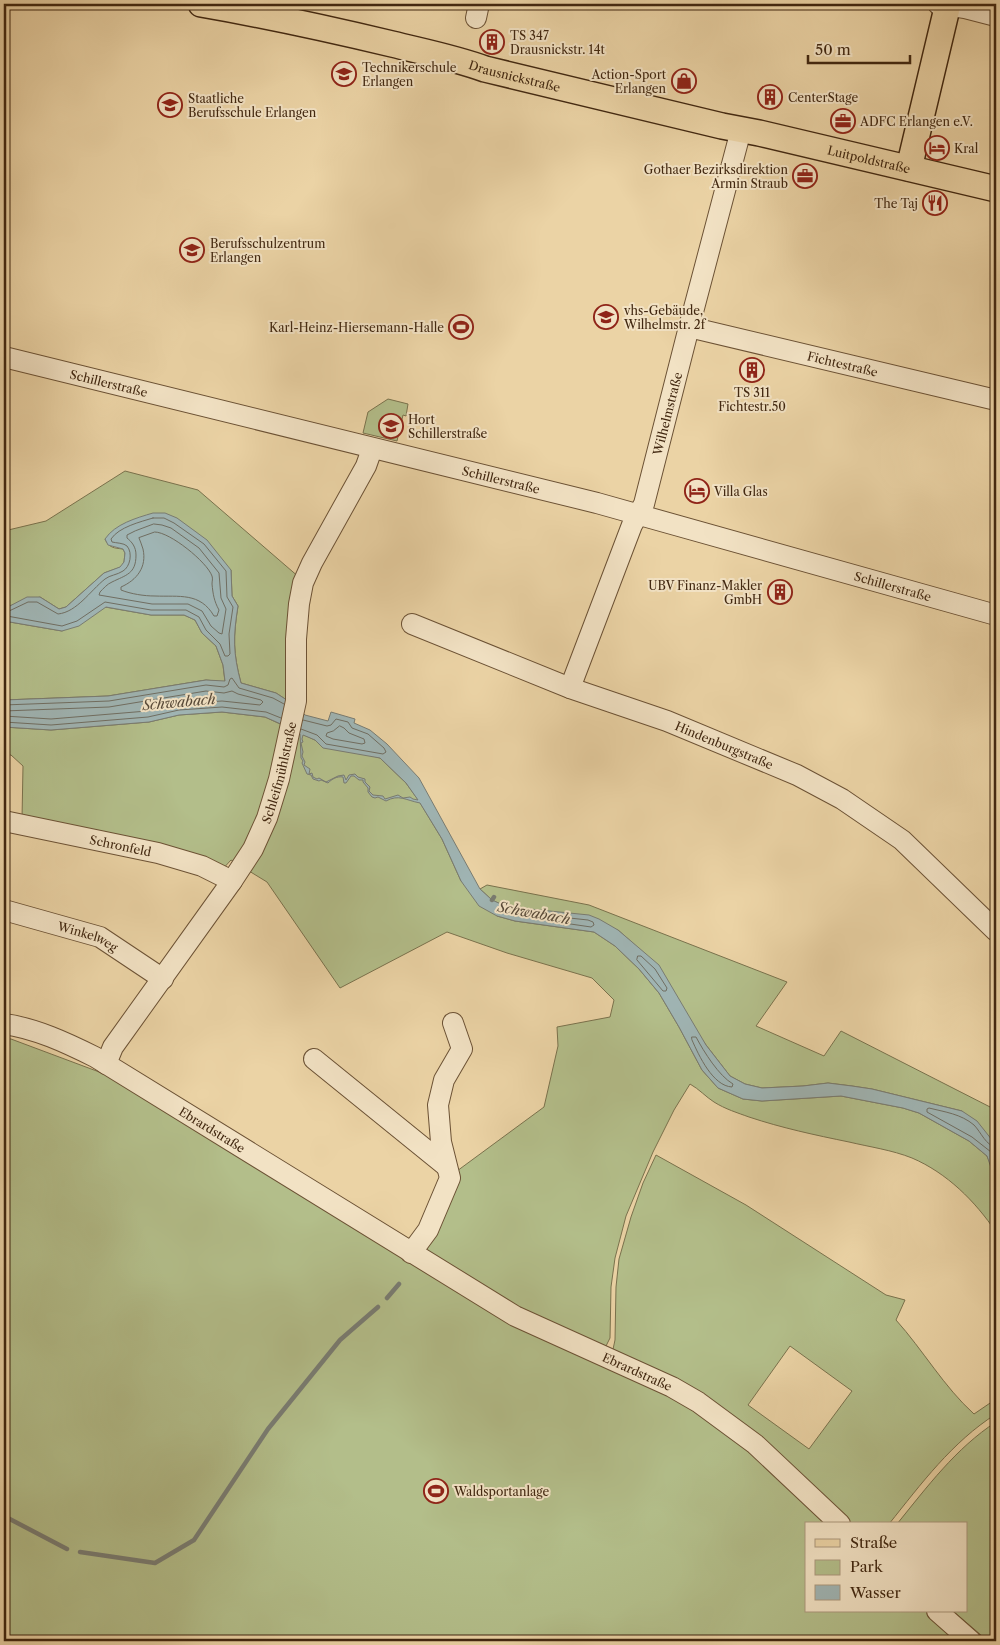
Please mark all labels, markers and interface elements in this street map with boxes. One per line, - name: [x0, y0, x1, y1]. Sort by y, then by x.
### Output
- place label: TS 347 Drausnickstr. 14t: [510, 28, 606, 57]
- building icon: TS 347 Drausnickstr. 14t: [479, 29, 505, 55]
- scale bar: [808, 32, 910, 64]
- text: 50 m: [815, 40, 851, 59]
- street label: Drausnickstraße: [467, 57, 562, 94]
- place label: Technikerschule Erlangen: [362, 60, 457, 89]
- school or university icon: Technikerschule Erlangen: [331, 61, 357, 87]
- place label: Action-Sport Erlangen: [591, 67, 667, 96]
- shop icon: Action-Sport Erlangen: [671, 68, 697, 94]
- building icon: CenterStage: [757, 84, 783, 110]
- place label: CenterStage: [788, 90, 858, 105]
- place label: Staatliche Berufsschule Erlangen: [188, 91, 317, 120]
- school or university icon: Staatliche Berufsschule Erlangen: [157, 92, 183, 118]
- office icon: ADFC Erlangen e.V.: [830, 108, 856, 134]
- place label: ADFC Erlangen e.V.: [859, 114, 973, 129]
- hotel icon: Kral: [924, 135, 950, 161]
- place label: Kral: [954, 141, 979, 156]
- street label: Luitpoldstraße: [826, 142, 912, 176]
- place label: Gothaer Bezirksdirektion Armin Straub: [644, 162, 788, 191]
- office icon: Gothaer Bezirksdirektion Armin Straub: [792, 163, 818, 189]
- restaurant icon: The Taj: [922, 190, 948, 216]
- place label: The Taj: [874, 196, 918, 211]
- place label: Berufsschulzentrum Erlangen: [210, 236, 325, 265]
- school or university icon: Berufsschulzentrum Erlangen: [179, 237, 205, 263]
- place label: vhs-Gebäude, Wilhelmstr. 2f: [623, 303, 707, 332]
- school or university icon: vhs-Gebäude, Wilhelmstr. 2f: [593, 304, 619, 330]
- sports icon: Karl-Heinz-Hiersemann-Halle: [448, 314, 474, 340]
- place label: Karl-Heinz-Hiersemann-Halle: [269, 320, 444, 335]
- street label: Fichtestraße: [806, 348, 880, 379]
- building icon: TS 311 Fichtestr.50: [739, 357, 765, 383]
- street label: Schillerstraße: [68, 366, 150, 400]
- street label: Wilhelmstraße: [649, 370, 685, 458]
- place label: TS 311 Fichtestr.50: [718, 385, 786, 414]
- place label: Hort Schillerstraße: [408, 412, 488, 441]
- school or university icon: Hort Schillerstraße: [378, 413, 404, 439]
- street label: Schillerstraße: [461, 463, 542, 496]
- hotel icon: Villa Glas: [684, 478, 710, 504]
- place label: Villa Glas: [713, 484, 768, 499]
- street label: Schillerstraße: [853, 568, 933, 604]
- place label: UBV Finanz-Makler GmbH: [648, 578, 762, 607]
- building icon: UBV Finanz-Makler GmbH: [767, 579, 793, 605]
- water label: Schwabach: [141, 690, 216, 714]
- street label: Hindenburgstraße: [673, 718, 776, 772]
- street label: Schleifmühlstraße: [258, 720, 299, 826]
- street label: Schronfeld: [88, 832, 153, 859]
- water label: Schwabach: [495, 898, 572, 928]
- street label: Winkelweg: [55, 918, 121, 955]
- street label: Ebrardstraße: [176, 1103, 248, 1155]
- street label: Ebrardstraße: [600, 1349, 675, 1394]
- sports icon: Waldsportanlage: [423, 1478, 449, 1504]
- place label: Waldsportanlage: [453, 1484, 550, 1499]
- legend: [805, 1522, 968, 1612]
- text: Straße: [850, 1533, 897, 1552]
- text: Park: [850, 1557, 884, 1576]
- text: Wasser: [849, 1583, 901, 1602]

